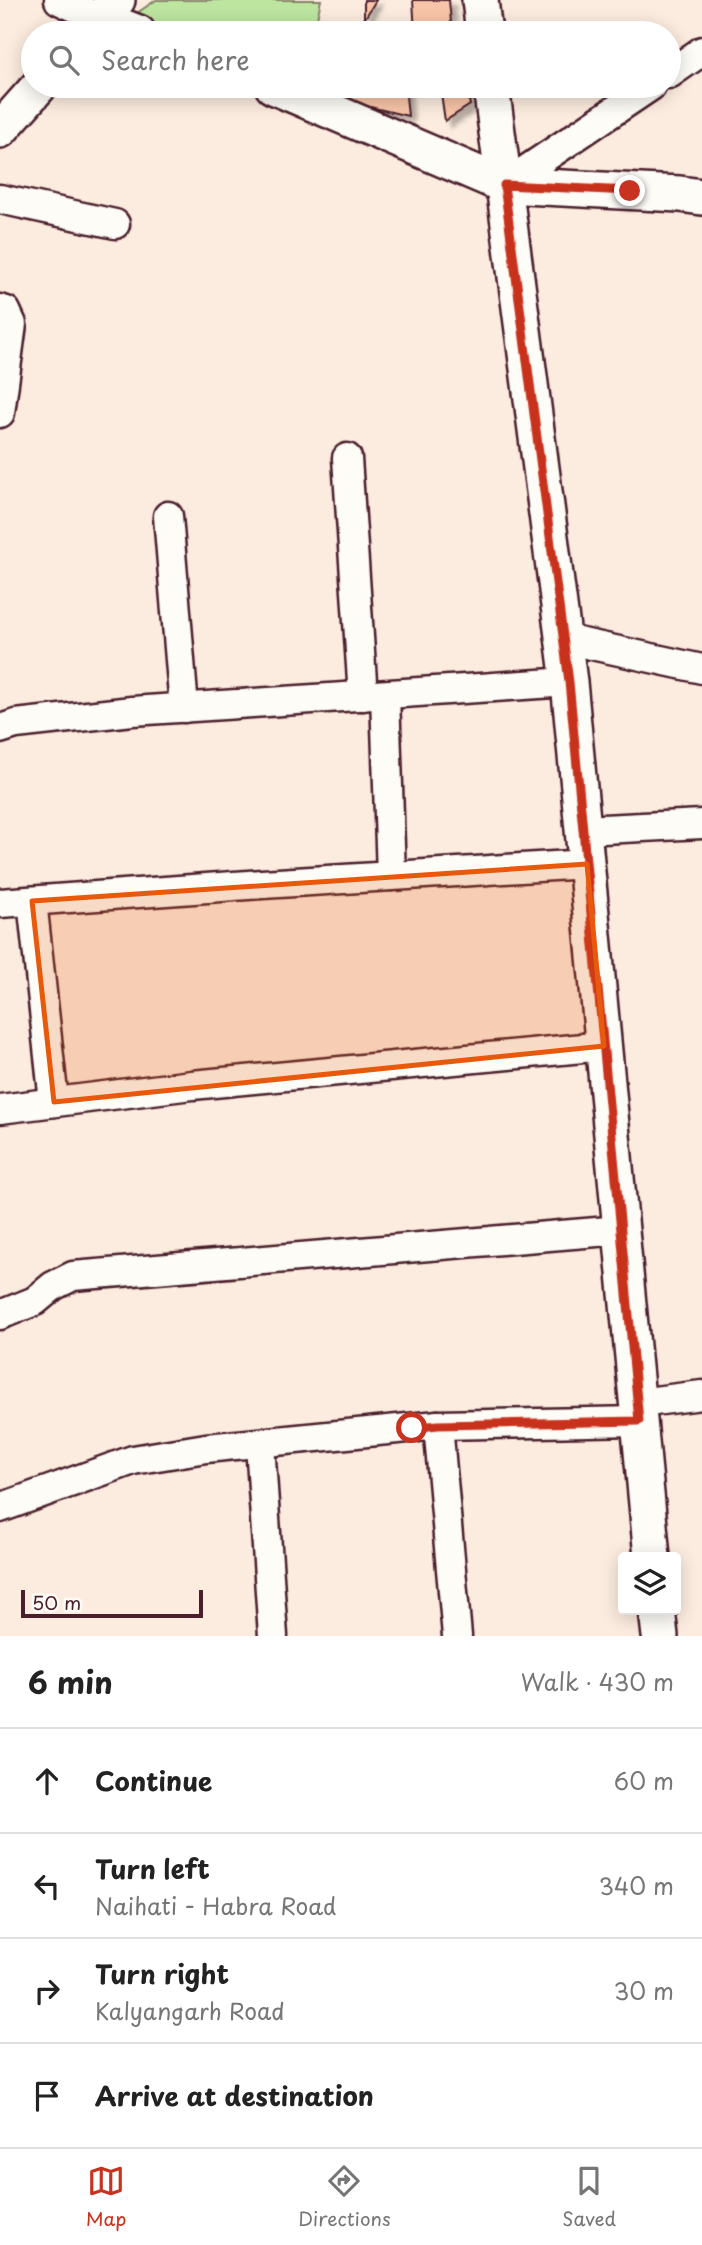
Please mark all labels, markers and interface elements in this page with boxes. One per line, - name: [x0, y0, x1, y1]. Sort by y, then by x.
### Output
- search box: [21, 21, 681, 98]
- text: Search here: [101, 40, 250, 79]
- icon: search: [45, 41, 83, 79]
- route end: [614, 175, 645, 206]
- route start: [396, 1412, 427, 1443]
- map controls: [618, 1552, 681, 1615]
- button: layers: [618, 1552, 681, 1615]
- scale bar: [21, 1587, 203, 1619]
- text: 50 m: [32, 1588, 81, 1616]
- text: 6 min: [28, 1659, 113, 1704]
- text: Walk · 430 m: [521, 1664, 674, 1699]
- text: Continue: [95, 1761, 212, 1800]
- icon: ahead: [28, 1762, 66, 1800]
- text: 60 m: [614, 1763, 674, 1798]
- text: Turn left: [95, 1849, 210, 1888]
- icon: left: [28, 1867, 66, 1905]
- text: 340 m: [599, 1868, 674, 1903]
- text: Naihati - Habra Road: [95, 1888, 337, 1923]
- text: Turn right: [95, 1954, 229, 1993]
- icon: right: [28, 1972, 66, 2010]
- text: 30 m: [613, 1973, 674, 2008]
- text: Kalyangarh Road: [95, 1993, 285, 2028]
- text: Arrive at destination: [95, 2076, 374, 2115]
- icon: arrive: [28, 2077, 66, 2115]
- tab: Map: [86, 2162, 126, 2232]
- tab: Directions: [298, 2162, 391, 2232]
- tab: Saved: [562, 2162, 616, 2232]

